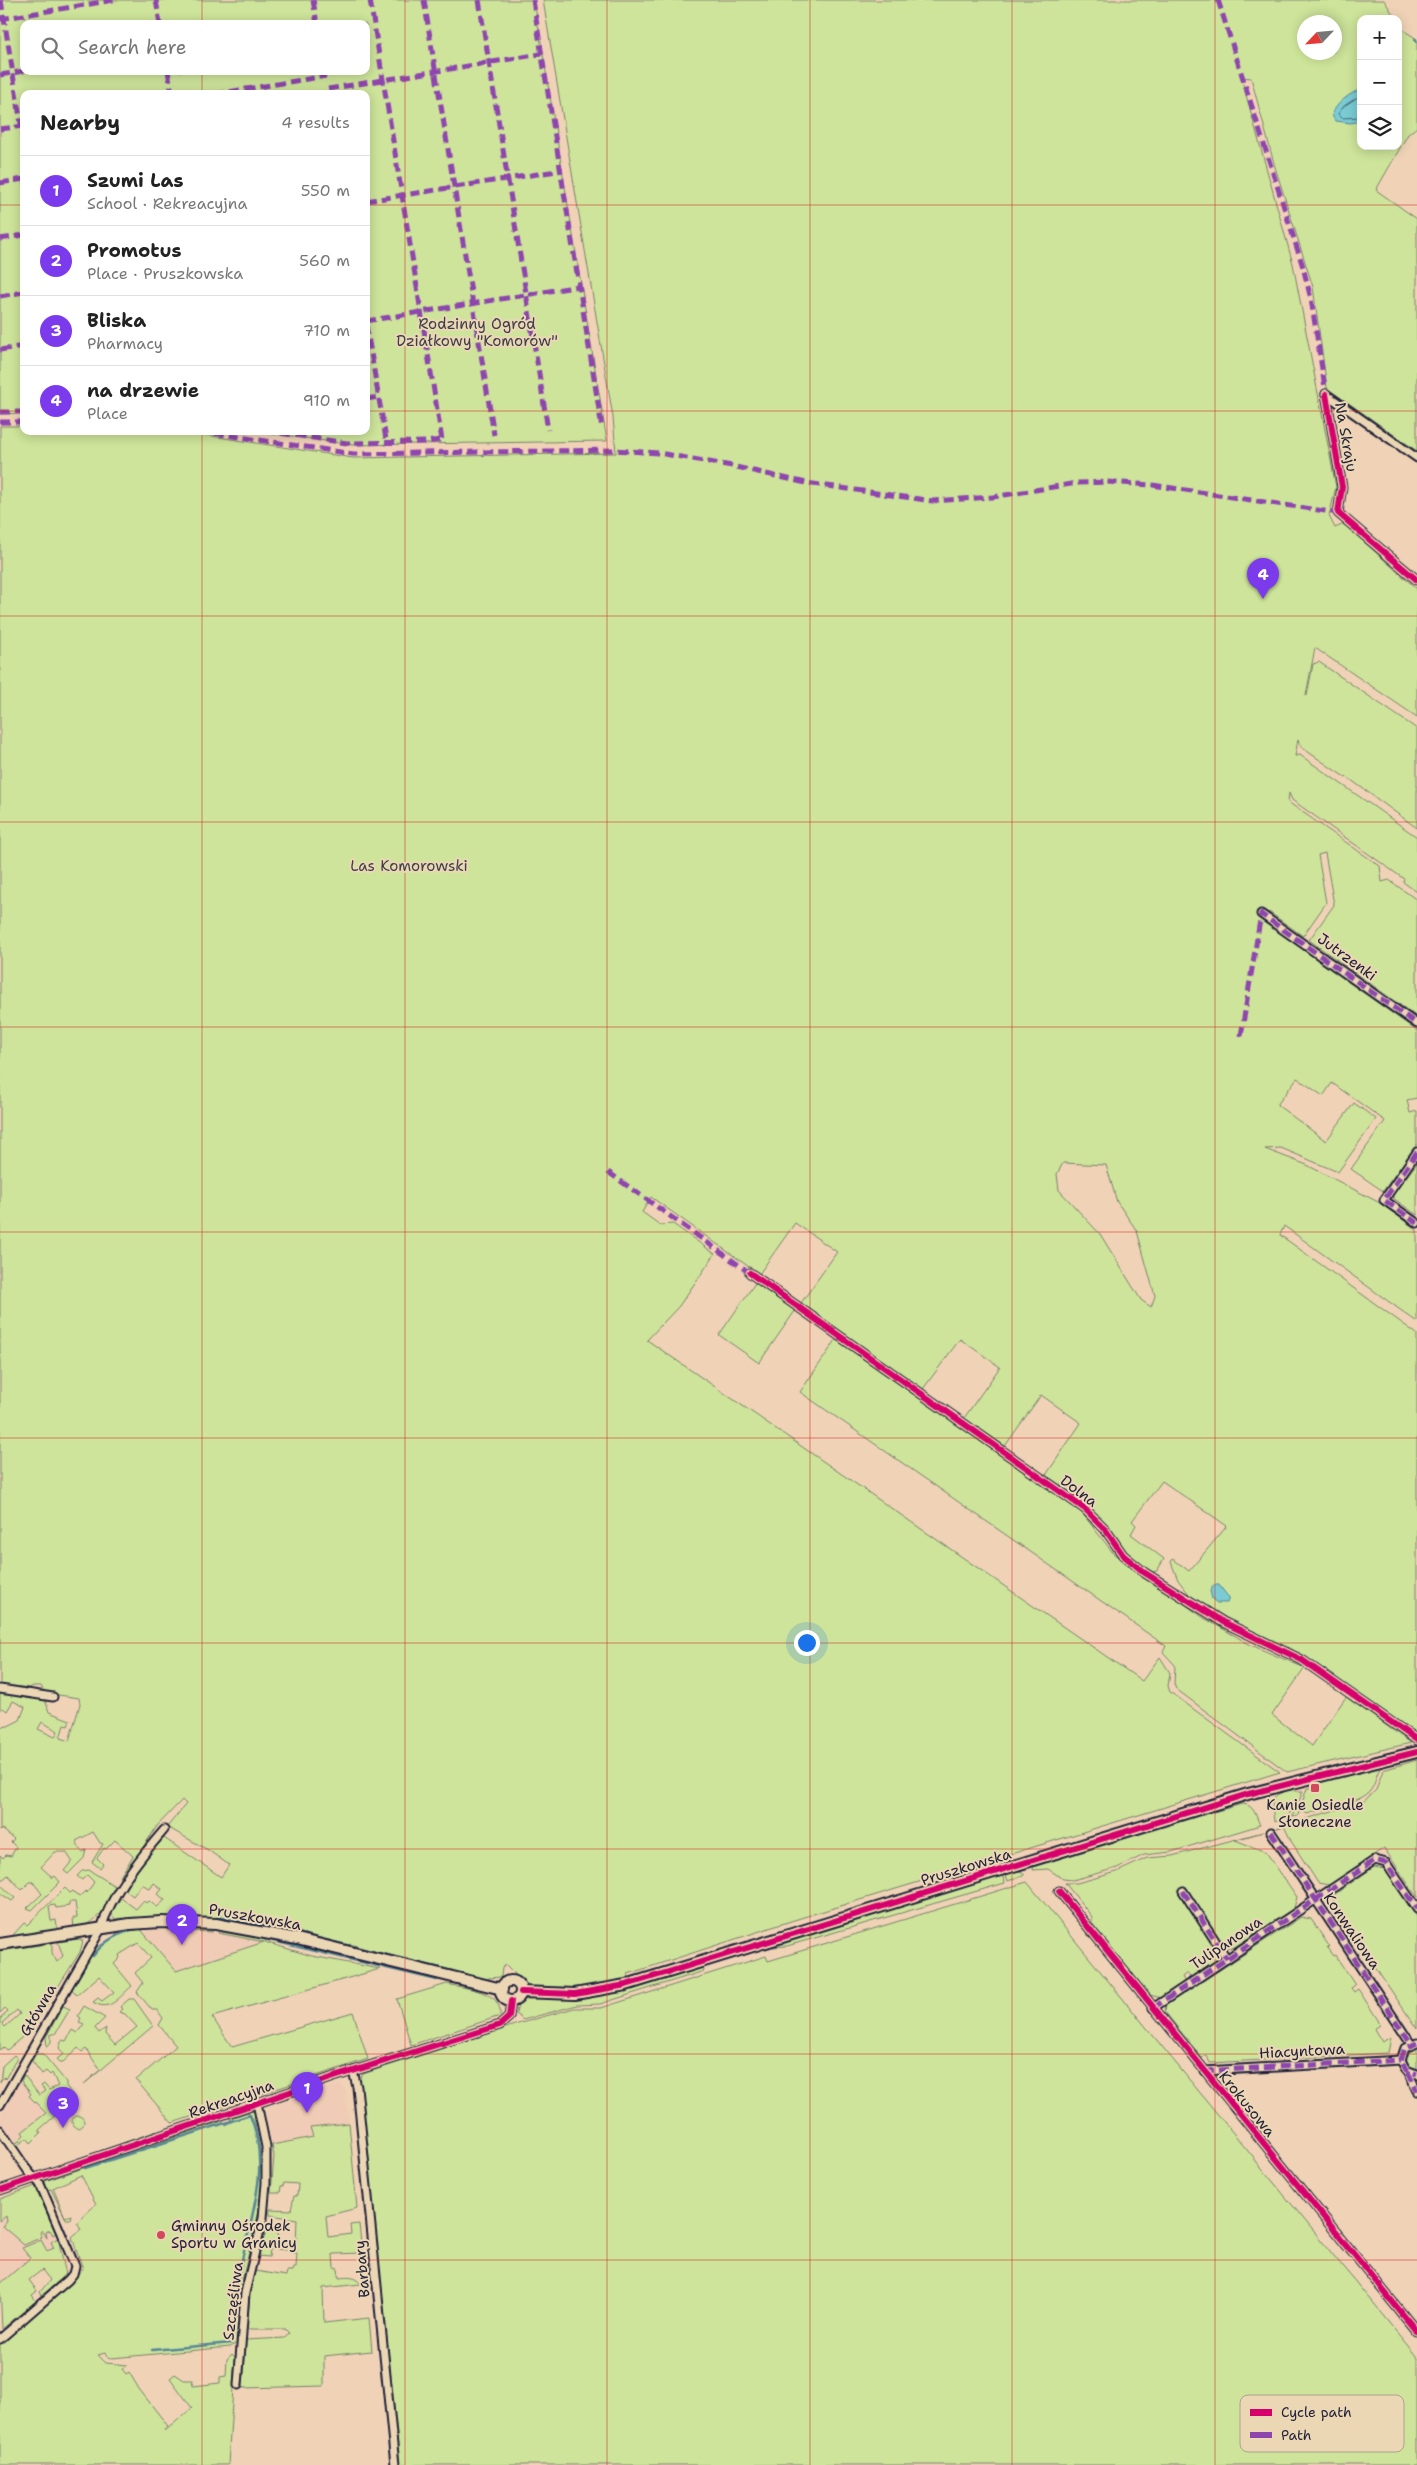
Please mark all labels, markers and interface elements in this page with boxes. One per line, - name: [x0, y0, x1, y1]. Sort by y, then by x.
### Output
- north arrow: [1297, 15, 1342, 60]
- map controls: [1357, 15, 1402, 150]
- button: +: [1357, 15, 1402, 60]
- search box: [20, 20, 370, 75]
- icon: search: [38, 34, 66, 62]
- text: Search here: [78, 35, 187, 60]
- button: −: [1357, 60, 1402, 105]
- button: layers: [1357, 105, 1402, 150]
- text: Nearby: [40, 109, 120, 137]
- text: 4 results: [281, 112, 350, 133]
- text: Szumi Las: [87, 168, 184, 193]
- text: 1: [52, 180, 60, 201]
- text: 550 m: [301, 180, 350, 201]
- text: School · Rekreacyjna: [87, 193, 247, 214]
- text: Promotus: [87, 238, 182, 263]
- text: 2: [50, 250, 62, 271]
- text: 560 m: [299, 250, 350, 271]
- text: Place · Pruszkowska: [87, 263, 243, 284]
- text: Bliska: [87, 308, 146, 333]
- park label: Rodzinny Ogród Działkowy "Komorów": [396, 314, 558, 351]
- text: 3: [50, 320, 62, 341]
- text: 710 m: [303, 320, 350, 341]
- text: Pharmacy: [87, 333, 163, 354]
- text: na drzewie: [87, 378, 199, 403]
- text: 4: [50, 390, 62, 411]
- text: 910 m: [303, 390, 350, 411]
- street label: Na Skraju: [1330, 401, 1362, 473]
- text: Place: [87, 403, 128, 424]
- pin: 4: [1247, 558, 1279, 599]
- park label: Las Komorowski: [350, 856, 468, 876]
- street label: Jutrzenki: [1313, 929, 1381, 985]
- street label: Dolna: [1056, 1470, 1102, 1512]
- your location: [794, 1630, 820, 1656]
- marker: Kanie Osiedle Słoneczne: [1309, 1782, 1321, 1794]
- place label: Kanie Osiedle Słoneczne: [1266, 1795, 1364, 1832]
- street label: Pruszkowska: [918, 1844, 1014, 1890]
- street label: Konwaliowa: [1319, 1889, 1385, 1974]
- street label: Pruszkowska: [207, 1899, 304, 1935]
- pin: 2: [166, 1904, 198, 1945]
- street label: Tulipanowa: [1186, 1911, 1267, 1974]
- street label: Główna: [15, 1980, 61, 2040]
- street label: Hiacyntowa: [1259, 2039, 1346, 2063]
- street label: Krokusowa: [1214, 2067, 1280, 2142]
- pin: 1: [291, 2072, 323, 2113]
- street label: Rekreacyjna: [186, 2075, 277, 2123]
- pin: 3: [47, 2087, 79, 2128]
- place label: Gminny Ośrodek Sportu w Granicy: [171, 2216, 297, 2253]
- marker: Gminny Ośrodek Sportu w Granicy: [155, 2229, 167, 2241]
- street label: Barbary: [350, 2239, 374, 2299]
- street label: Szczęśliwa: [218, 2260, 248, 2341]
- legend: [1240, 2395, 1404, 2452]
- text: Cycle path: [1281, 2403, 1352, 2421]
- text: Path: [1281, 2426, 1312, 2444]

